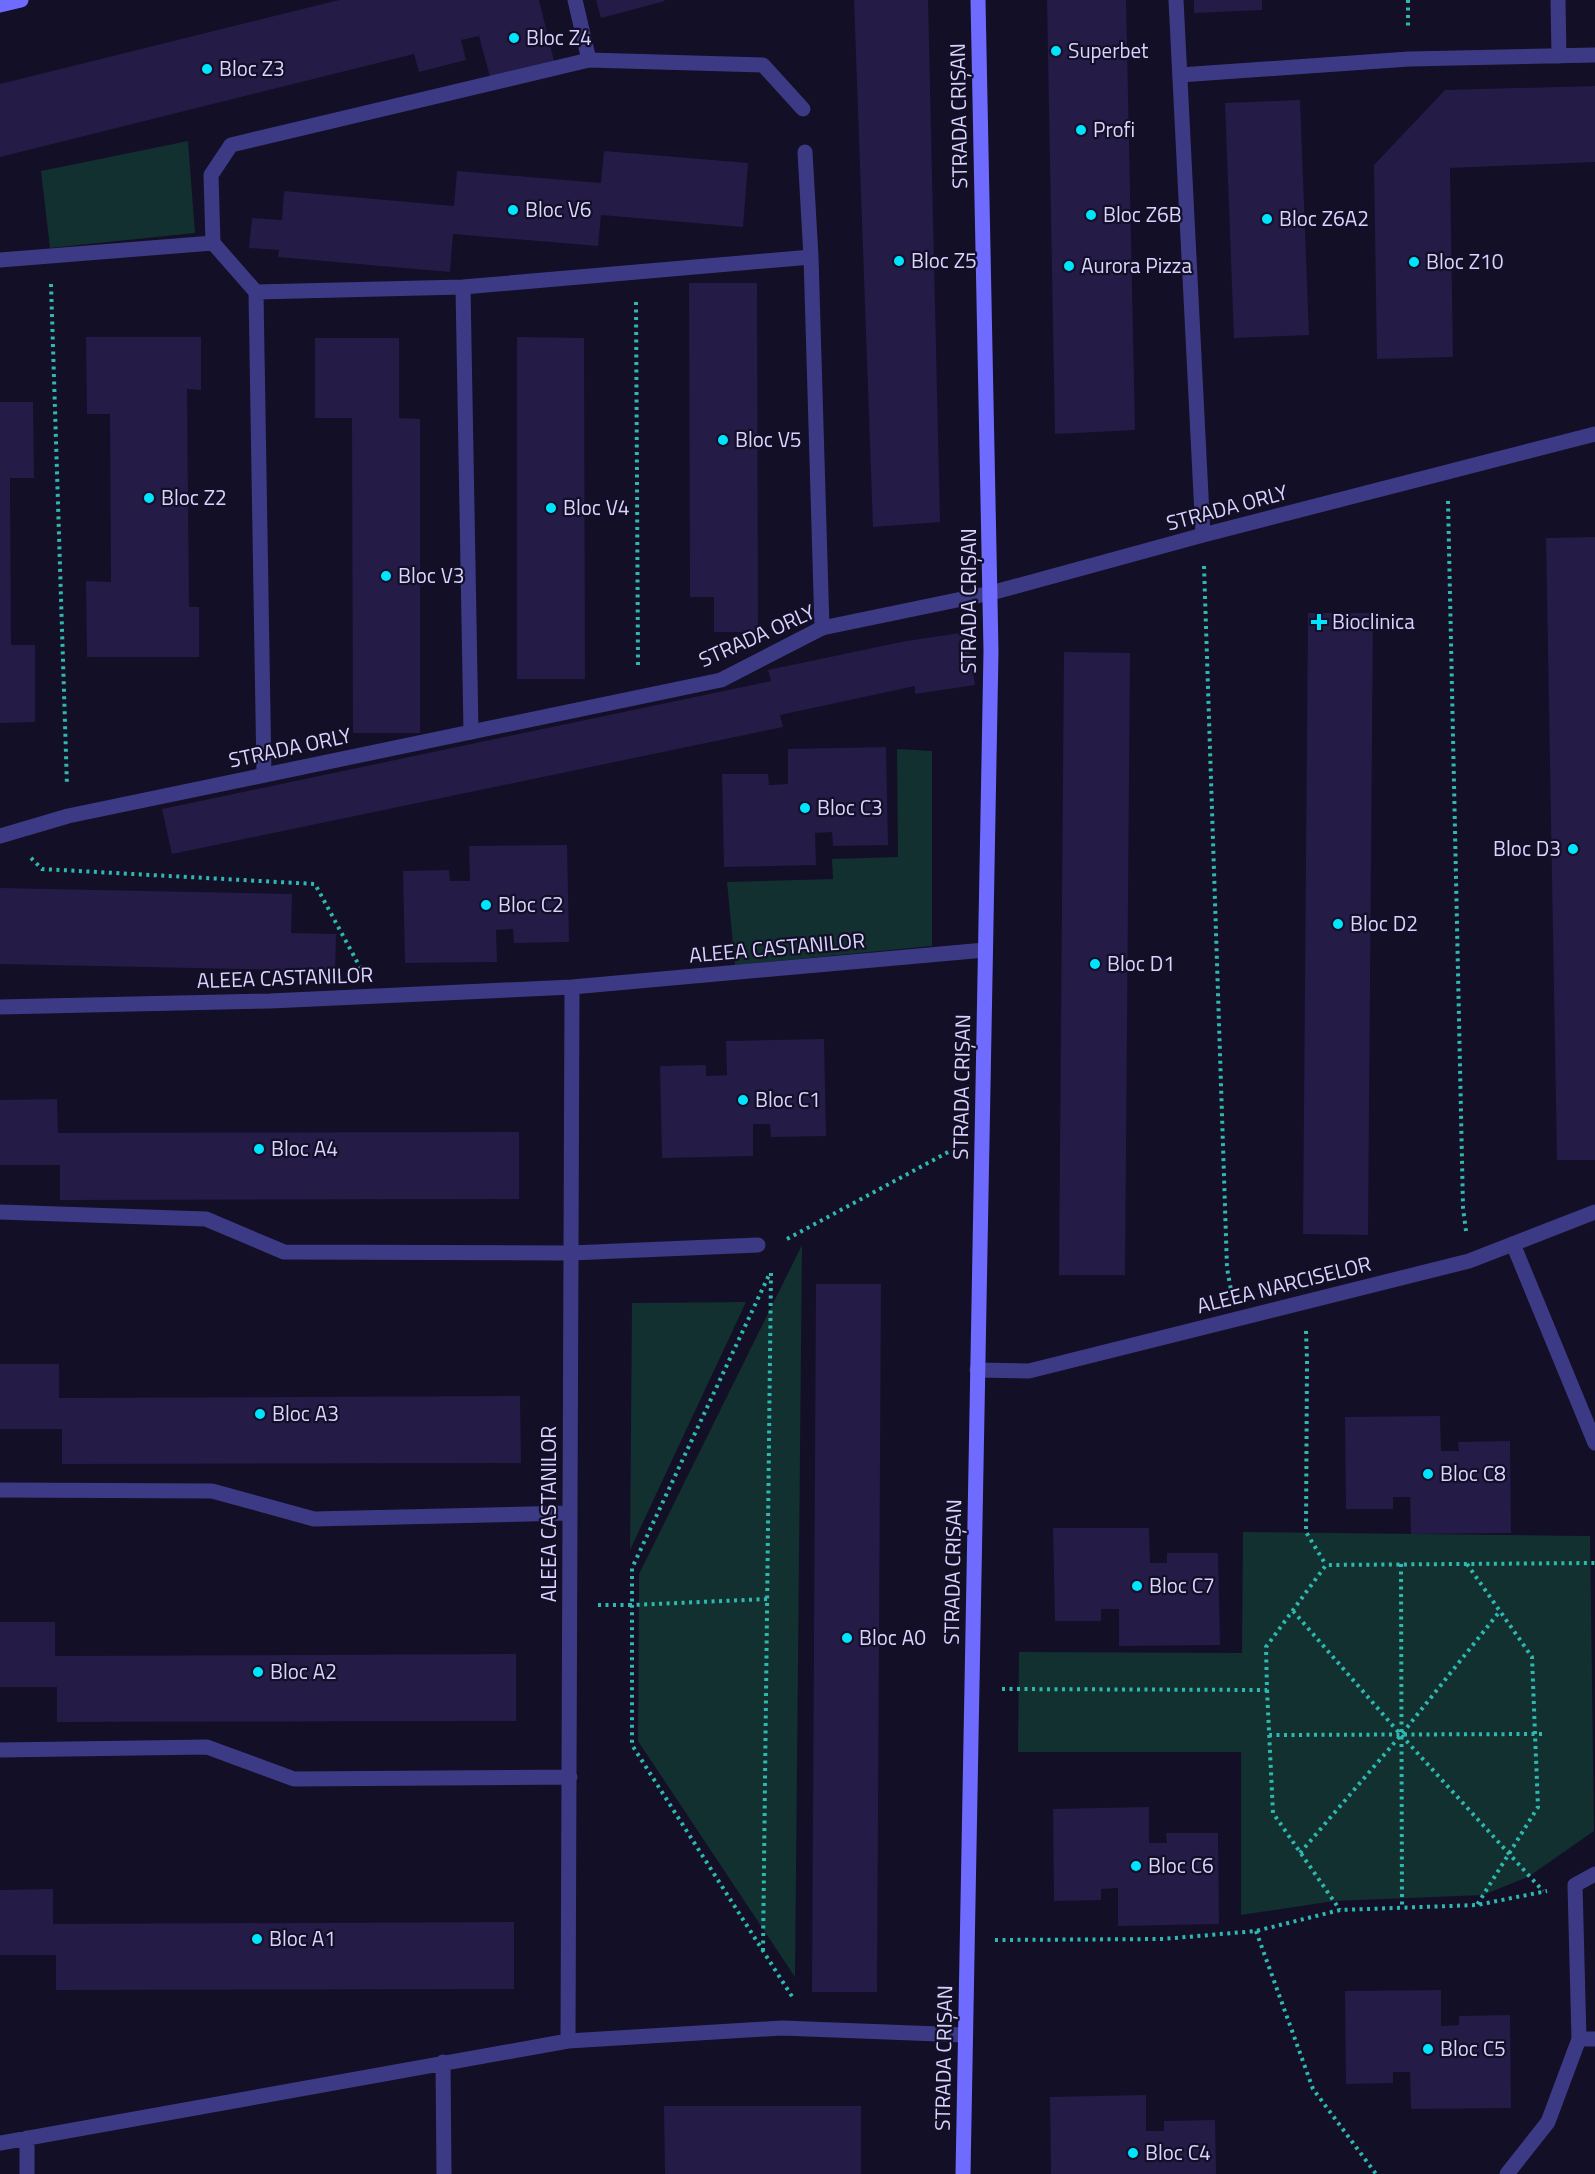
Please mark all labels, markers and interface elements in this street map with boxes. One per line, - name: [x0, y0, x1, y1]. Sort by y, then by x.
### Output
- place label: Bloc Z4: [526, 21, 592, 53]
- marker: Bloc Z4: [507, 31, 521, 45]
- place label: Superbet: [1068, 34, 1149, 66]
- street label: STRADA CRIȘAN: [941, 43, 975, 189]
- marker: Superbet: [1049, 44, 1063, 58]
- place label: Bloc Z3: [219, 52, 285, 84]
- marker: Bloc Z3: [200, 62, 214, 76]
- place label: Profi: [1093, 113, 1135, 145]
- marker: Profi: [1074, 123, 1088, 137]
- place label: Bloc V6: [525, 193, 592, 225]
- place label: Bloc Z6B: [1103, 198, 1182, 230]
- place label: Bloc Z6A2: [1279, 202, 1369, 234]
- marker: Bloc V6: [506, 203, 520, 217]
- marker: Bloc Z6B: [1084, 208, 1098, 222]
- marker: Bloc Z6A2: [1260, 212, 1274, 226]
- place label: Bloc Z5: [911, 244, 977, 276]
- place label: Bloc Z10: [1426, 245, 1503, 277]
- place label: Aurora Pizza: [1081, 249, 1192, 281]
- marker: Bloc Z5: [892, 254, 906, 268]
- marker: Bloc Z10: [1407, 255, 1421, 269]
- marker: Aurora Pizza: [1062, 259, 1076, 273]
- place label: Bloc V5: [735, 423, 802, 455]
- marker: Bloc V5: [716, 433, 730, 447]
- street label: STRADA ORLY: [1163, 475, 1292, 539]
- place label: Bloc Z2: [161, 481, 227, 513]
- marker: Bloc Z2: [142, 491, 156, 505]
- place label: Bloc V4: [563, 491, 630, 523]
- marker: Bloc V4: [544, 501, 558, 515]
- street label: STRADA CRIȘAN: [952, 528, 984, 674]
- place label: Bloc V3: [398, 559, 465, 591]
- marker: Bloc V3: [379, 569, 393, 583]
- street label: STRADA ORLY: [693, 595, 821, 675]
- place label: Bioclinica: [1332, 605, 1415, 637]
- marker: Bioclinica: [1310, 613, 1328, 631]
- street label: STRADA ORLY: [226, 718, 355, 776]
- place label: Bloc C3: [817, 791, 883, 823]
- marker: Bloc C3: [798, 801, 812, 815]
- place label: Bloc D3: [1493, 832, 1561, 864]
- marker: Bloc D3: [1566, 842, 1580, 856]
- place label: Bloc C2: [498, 888, 564, 920]
- marker: Bloc C2: [479, 898, 493, 912]
- place label: Bloc D2: [1350, 907, 1418, 939]
- marker: Bloc D2: [1331, 917, 1345, 931]
- street label: ALEEA CASTANILOR: [688, 923, 866, 971]
- place label: Bloc D1: [1107, 947, 1175, 979]
- marker: Bloc D1: [1088, 957, 1102, 971]
- street label: ALEEA CASTANILOR: [196, 958, 374, 996]
- street label: STRADA CRIȘAN: [944, 1014, 978, 1160]
- place label: Bloc C1: [755, 1083, 821, 1115]
- marker: Bloc C1: [736, 1093, 750, 1107]
- place label: Bloc A4: [271, 1132, 338, 1164]
- marker: Bloc A4: [252, 1142, 266, 1156]
- street label: ALEEA NARCISELOR: [1193, 1247, 1374, 1321]
- place label: Bloc A3: [272, 1397, 339, 1429]
- marker: Bloc A3: [253, 1407, 267, 1421]
- street label: ALEEA CASTANILOR: [532, 1426, 564, 1602]
- place label: Bloc C8: [1440, 1457, 1506, 1489]
- marker: Bloc C8: [1421, 1467, 1435, 1481]
- street label: STRADA CRIȘAN: [935, 1499, 969, 1645]
- place label: Bloc C7: [1149, 1569, 1215, 1601]
- marker: Bloc C7: [1130, 1579, 1144, 1593]
- place label: Bloc A0: [859, 1621, 926, 1653]
- marker: Bloc A0: [840, 1631, 854, 1645]
- place label: Bloc A2: [270, 1655, 337, 1687]
- marker: Bloc A2: [251, 1665, 265, 1679]
- place label: Bloc C6: [1148, 1849, 1214, 1881]
- marker: Bloc C6: [1129, 1859, 1143, 1873]
- place label: Bloc A1: [269, 1922, 336, 1954]
- marker: Bloc A1: [250, 1932, 264, 1946]
- street label: STRADA CRIȘAN: [926, 1985, 960, 2131]
- place label: Bloc C5: [1440, 2032, 1506, 2064]
- marker: Bloc C5: [1421, 2042, 1435, 2056]
- place label: Bloc C4: [1145, 2136, 1211, 2168]
- marker: Bloc C4: [1126, 2146, 1140, 2160]

